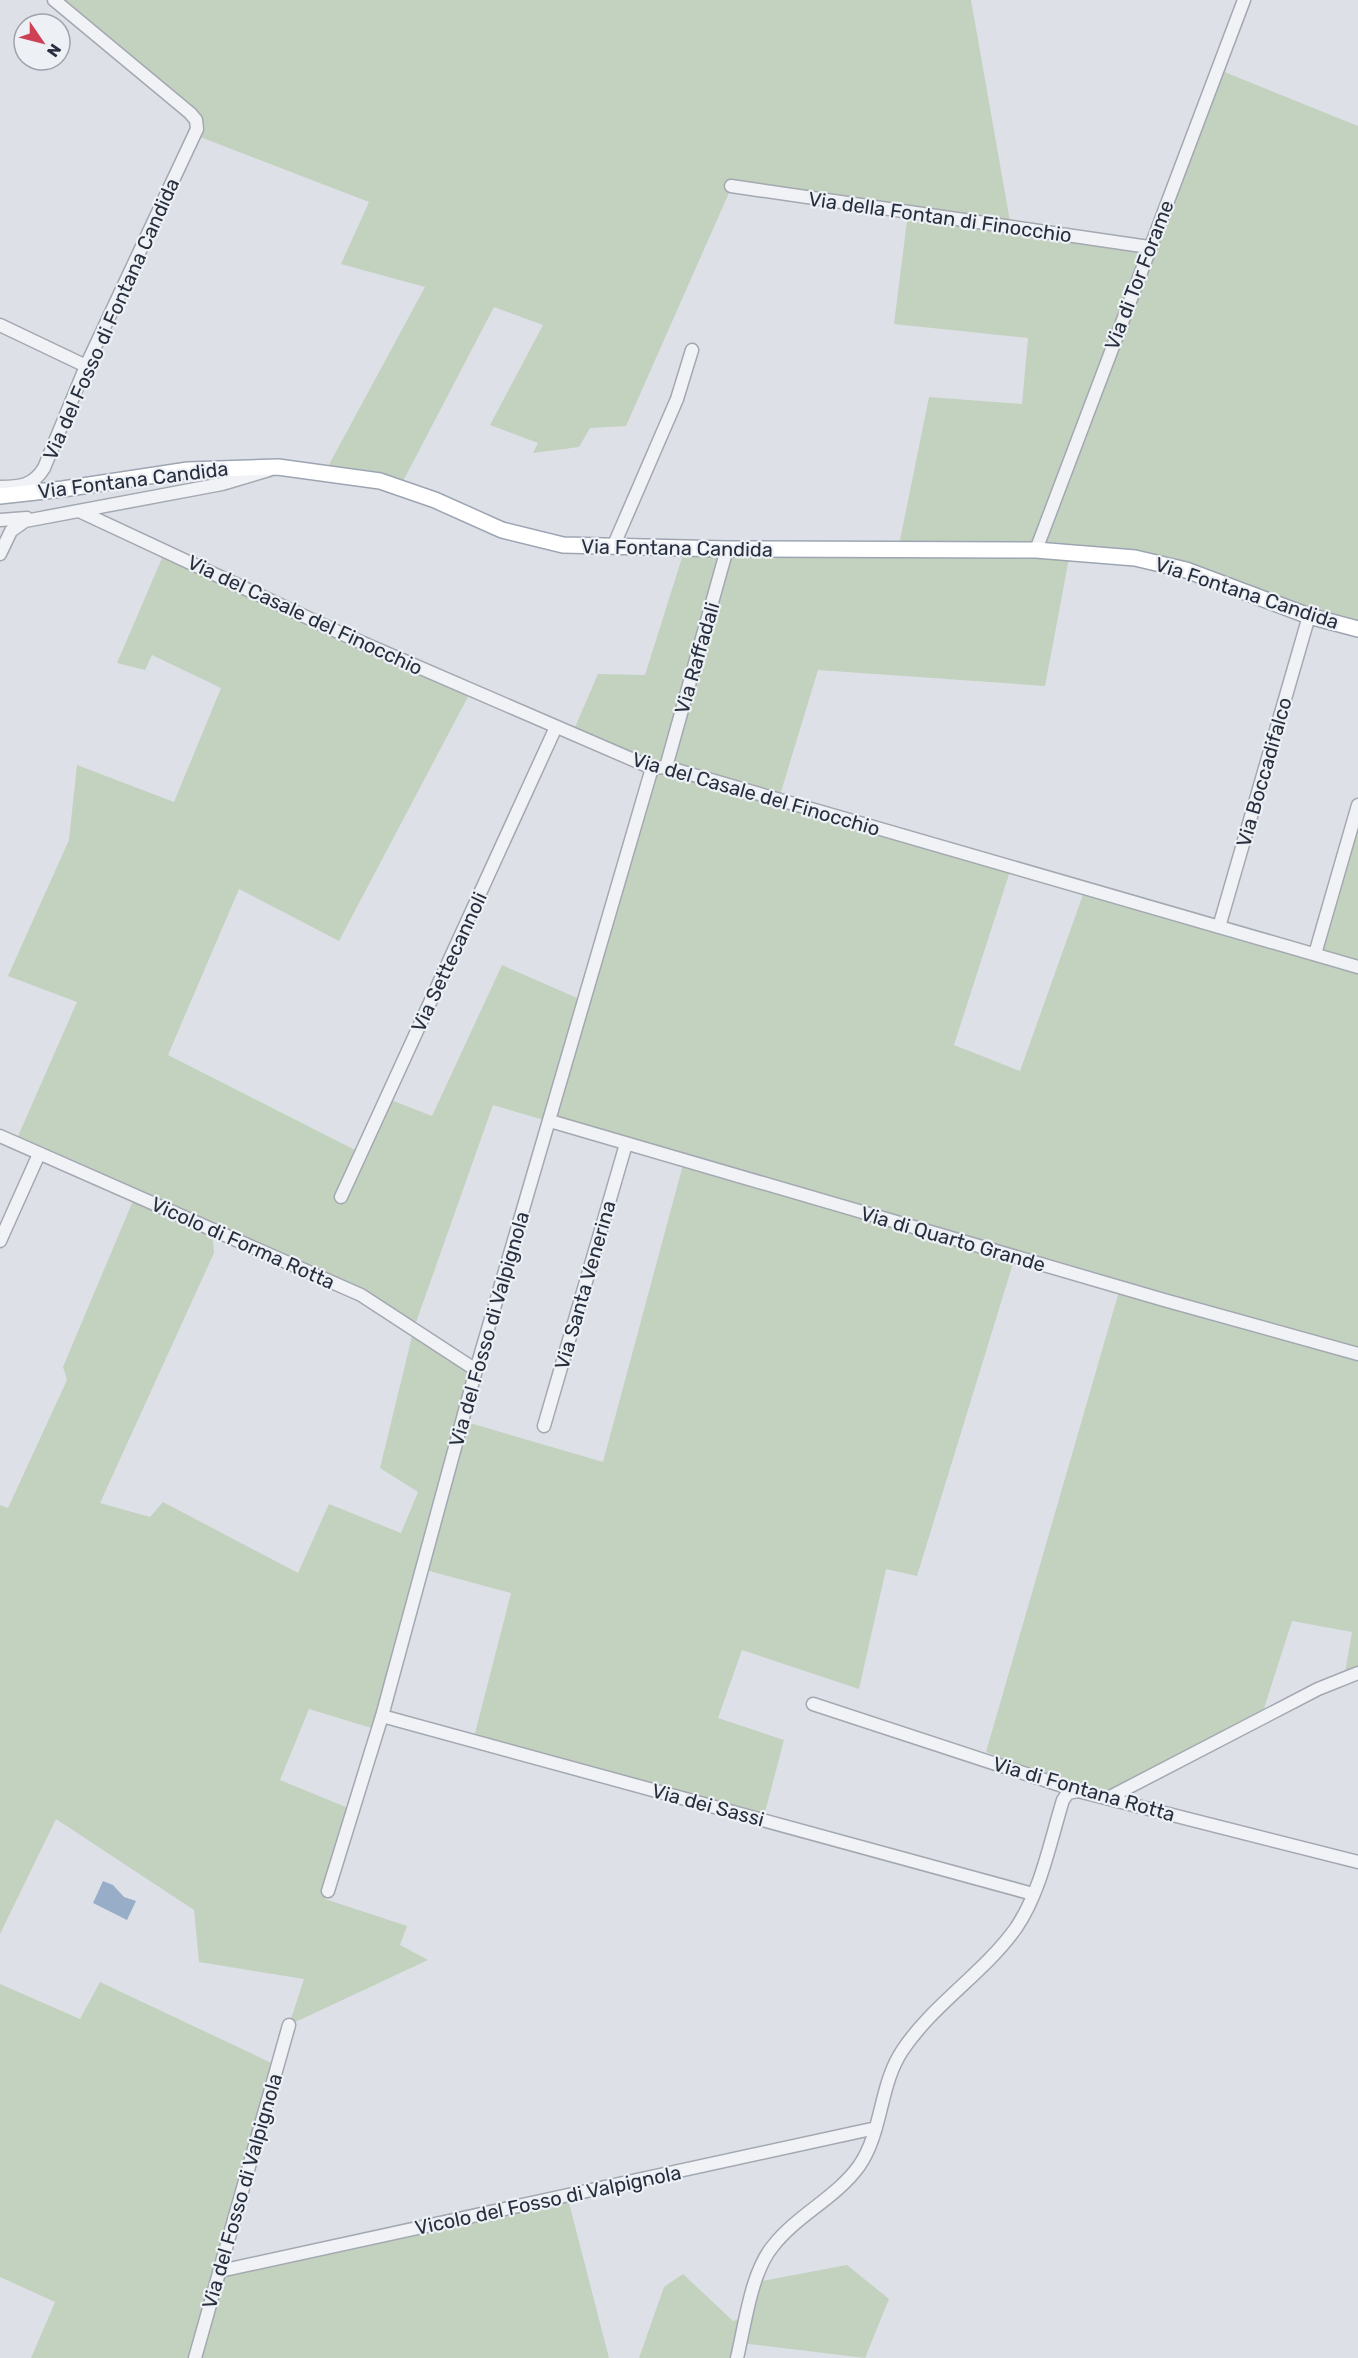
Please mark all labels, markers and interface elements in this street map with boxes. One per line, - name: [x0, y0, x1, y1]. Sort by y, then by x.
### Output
- north arrow: [12, 12, 72, 72]
- text: N: [43, 40, 65, 60]
- street label: Via del Fosso di Fontana Candida: [38, 174, 184, 464]
- street label: Via della Fontan di Finocchio: [807, 187, 1073, 247]
- street label: Via di Tor Forame: [1099, 197, 1179, 353]
- street label: Via Fontana Candida: [36, 456, 230, 504]
- street label: Via Fontana Candida: [581, 534, 773, 562]
- street label: Via del Casale del Finocchio: [184, 550, 426, 680]
- street label: Via Fontana Candida: [1152, 552, 1342, 634]
- street label: Via Raffadali: [670, 599, 724, 717]
- street label: Via Boccadifalco: [1231, 694, 1297, 850]
- street label: Via del Casale del Finocchio: [629, 747, 883, 841]
- street label: Via Settecannoli: [406, 888, 492, 1036]
- street label: Vicolo di Forma Rotta: [147, 1192, 339, 1294]
- street label: Via Santa Venerina: [549, 1198, 621, 1372]
- street label: Via di Quarto Grande: [858, 1201, 1048, 1277]
- street label: Via del Fosso di Valpignola: [444, 1209, 534, 1449]
- street label: Via di Fontana Rotta: [990, 1752, 1178, 1826]
- street label: Via dei Sassi: [649, 1778, 767, 1832]
- street label: Via del Fosso di Valpignola: [197, 2071, 287, 2311]
- street label: Vicolo del Fosso di Valpignola: [413, 2160, 683, 2240]

